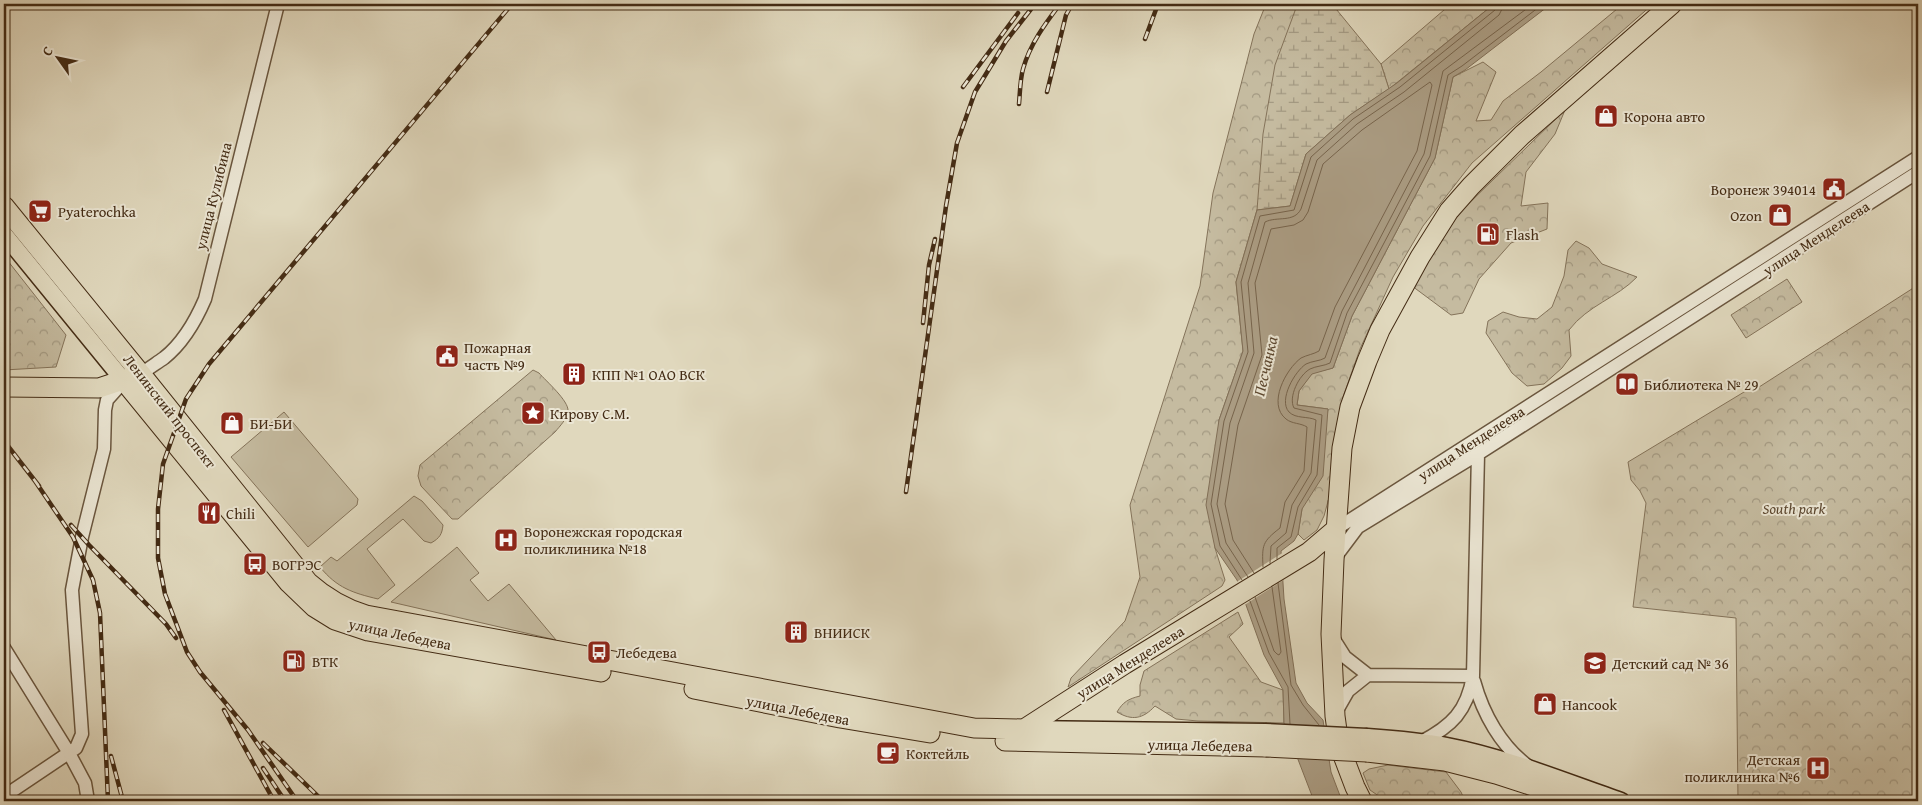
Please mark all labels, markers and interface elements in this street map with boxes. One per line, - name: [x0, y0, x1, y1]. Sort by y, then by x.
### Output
- north arrow: [32, 32, 82, 82]
- text: С: [37, 42, 58, 60]
- shop icon: Корона авто: [1593, 103, 1619, 129]
- place label: Корона авто: [1624, 106, 1705, 127]
- street label: улица Кулибина: [189, 139, 237, 253]
- public building icon: Воронеж 394014: [1821, 176, 1847, 202]
- place label: Воронеж 394014: [1711, 179, 1816, 200]
- street label: улица Менделеева: [1758, 195, 1874, 281]
- supermarket icon: Pyaterochka: [27, 198, 53, 224]
- place label: Pyaterochka: [58, 201, 136, 222]
- shop icon: Ozon: [1767, 202, 1793, 228]
- place label: Ozon: [1730, 205, 1763, 226]
- fuel station icon: Flash: [1475, 221, 1501, 247]
- place label: Flash: [1506, 224, 1540, 245]
- water label: Песчанка: [1246, 333, 1284, 398]
- place label: Пожарная часть №9: [464, 337, 531, 375]
- public building icon: Пожарная часть №9: [434, 343, 460, 369]
- street label: Ленинский проспект: [119, 349, 222, 473]
- building icon: КПП №1 ОАО ВСК: [561, 361, 587, 387]
- place label: КПП №1 ОАО ВСК: [592, 364, 706, 385]
- library icon: Библиотека № 29: [1614, 371, 1640, 397]
- place label: Библиотека № 29: [1644, 374, 1758, 395]
- place icon: Кирову С.М.: [520, 400, 546, 426]
- street label: улица Менделеева: [1413, 400, 1529, 486]
- place label: Кирову С.М.: [550, 403, 629, 424]
- shop icon: БИ-БИ: [219, 410, 245, 436]
- place label: БИ-БИ: [250, 413, 292, 434]
- park label: South park: [1763, 498, 1826, 519]
- restaurant icon: Chili: [196, 500, 222, 526]
- place label: Chili: [226, 503, 255, 524]
- place label: Воронежская городская поликлиника №18: [524, 521, 683, 559]
- hospital icon: Воронежская городская поликлиника №18: [493, 527, 519, 553]
- bus stop icon: ВОГРЭС: [242, 551, 268, 577]
- place label: ВОГРЭС: [272, 554, 322, 575]
- street label: улица Лебедева: [346, 613, 454, 655]
- building icon: ВНИИСК: [783, 619, 809, 645]
- street label: улица Менделеева: [1071, 620, 1189, 704]
- place label: ВНИИСК: [814, 622, 871, 643]
- bus stop icon: Лебедева: [586, 639, 612, 665]
- place label: Лебедева: [616, 642, 678, 663]
- fuel station icon: ВТК: [281, 648, 307, 674]
- school or university icon: Детский сад № 36: [1582, 650, 1608, 676]
- place label: ВТК: [312, 651, 339, 672]
- place label: Детский сад № 36: [1611, 653, 1729, 674]
- street label: улица Лебедева: [744, 690, 852, 730]
- shop icon: Hancook: [1532, 691, 1558, 717]
- place label: Hancook: [1562, 694, 1617, 715]
- street label: улица Лебедева: [1146, 734, 1253, 756]
- cafe icon: Коктейль: [875, 740, 901, 766]
- place label: Коктейль: [906, 743, 969, 764]
- place label: Детская поликлиника №6: [1684, 749, 1800, 787]
- hospital icon: Детская поликлиника №6: [1805, 755, 1831, 781]

